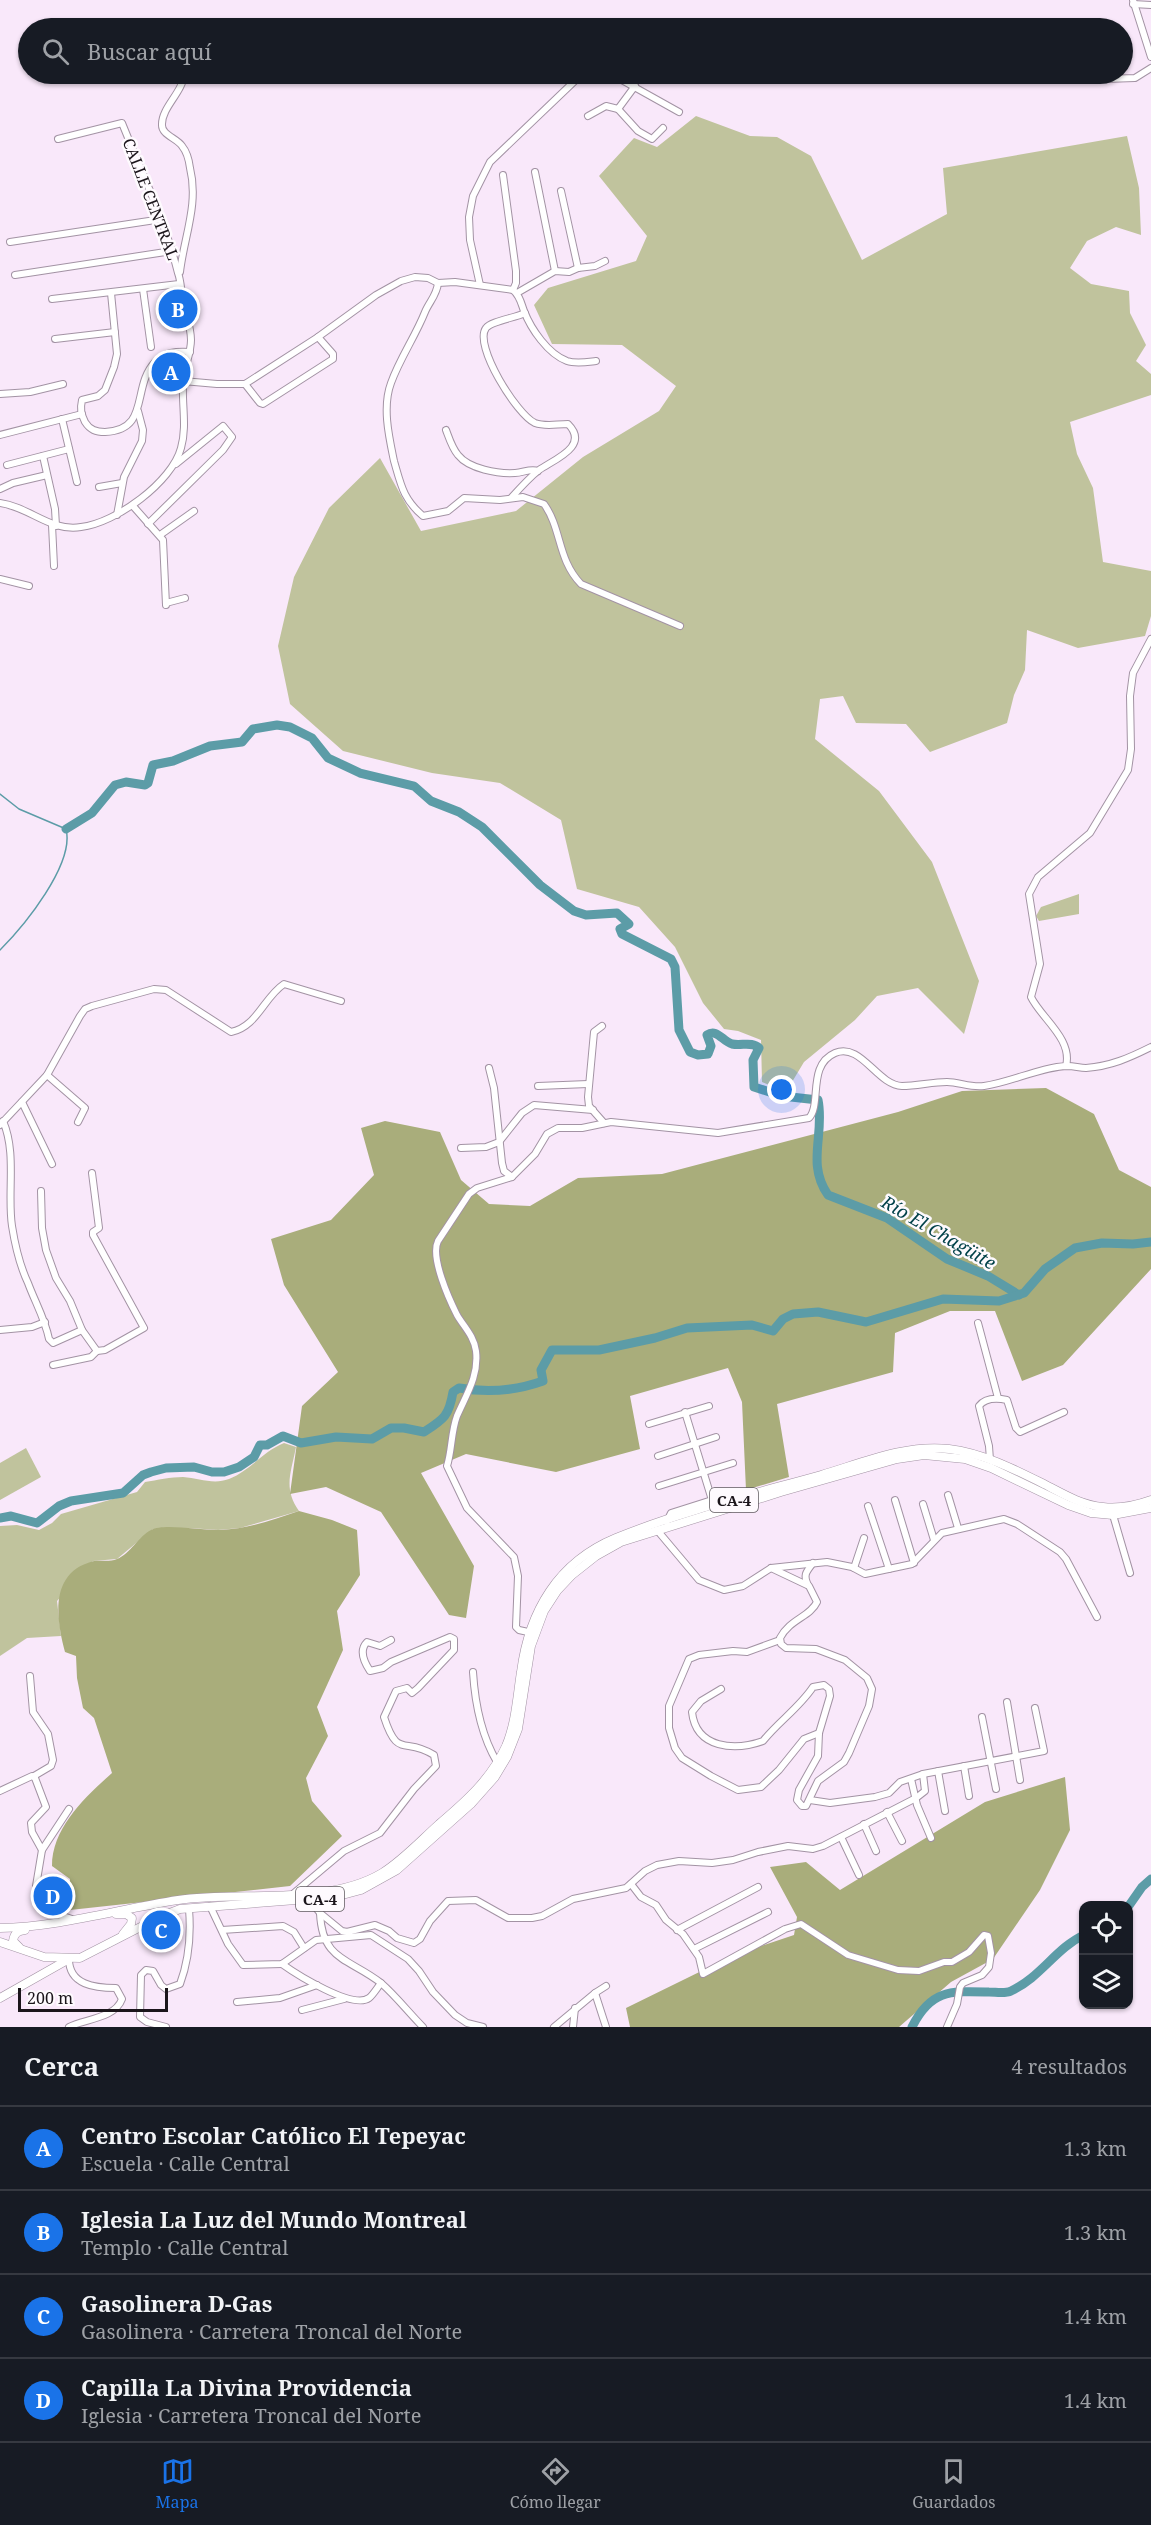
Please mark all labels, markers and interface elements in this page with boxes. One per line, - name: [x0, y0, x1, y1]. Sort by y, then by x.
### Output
- search box: [18, 18, 1133, 84]
- icon: search: [39, 35, 72, 68]
- text: Buscar aquí: [87, 36, 211, 66]
- street label: CALLE CENTRAL: [118, 135, 184, 263]
- pin: B: [158, 286, 198, 332]
- pin: A: [152, 350, 190, 394]
- your location: [767, 1075, 796, 1104]
- water label: Río El Chagüite: [877, 1189, 1001, 1274]
- road number: CA-4: [710, 1488, 758, 1512]
- pin: D: [34, 1874, 72, 1918]
- road number: CA-4: [296, 1887, 344, 1911]
- map controls: [1079, 1901, 1133, 2009]
- button: locate: [1079, 1901, 1133, 1955]
- pin: C: [142, 1908, 180, 1952]
- button: layers: [1079, 1955, 1133, 2009]
- scale bar: [18, 1985, 168, 2012]
- text: 200 m: [27, 1987, 73, 2009]
- text: Cerca: [24, 2048, 99, 2084]
- text: 4 resultados: [1011, 2053, 1127, 2080]
- text: Centro Escolar Católico El Tepeyac: [81, 2120, 466, 2150]
- text: A: [36, 2135, 51, 2162]
- text: 1.3 km: [1064, 2135, 1127, 2162]
- text: Escuela · Calle Central: [81, 2150, 290, 2177]
- text: Iglesia La Luz del Mundo Montreal: [81, 2204, 467, 2234]
- text: B: [37, 2219, 50, 2246]
- text: 1.3 km: [1064, 2219, 1127, 2246]
- text: Templo · Calle Central: [81, 2234, 289, 2261]
- text: Gasolinera D-Gas: [81, 2288, 272, 2318]
- text: C: [37, 2303, 50, 2330]
- text: 1.4 km: [1064, 2303, 1127, 2330]
- text: Gasolinera · Carretera Troncal del Norte: [81, 2318, 462, 2345]
- text: Capilla La Divina Providencia: [81, 2372, 412, 2402]
- text: D: [36, 2387, 51, 2414]
- text: 1.4 km: [1064, 2387, 1127, 2414]
- text: Iglesia · Carretera Troncal del Norte: [81, 2402, 421, 2429]
- tab: Mapa: [156, 2455, 198, 2513]
- tab: Cómo llegar: [510, 2455, 601, 2513]
- tab: Guardados: [912, 2455, 995, 2513]

